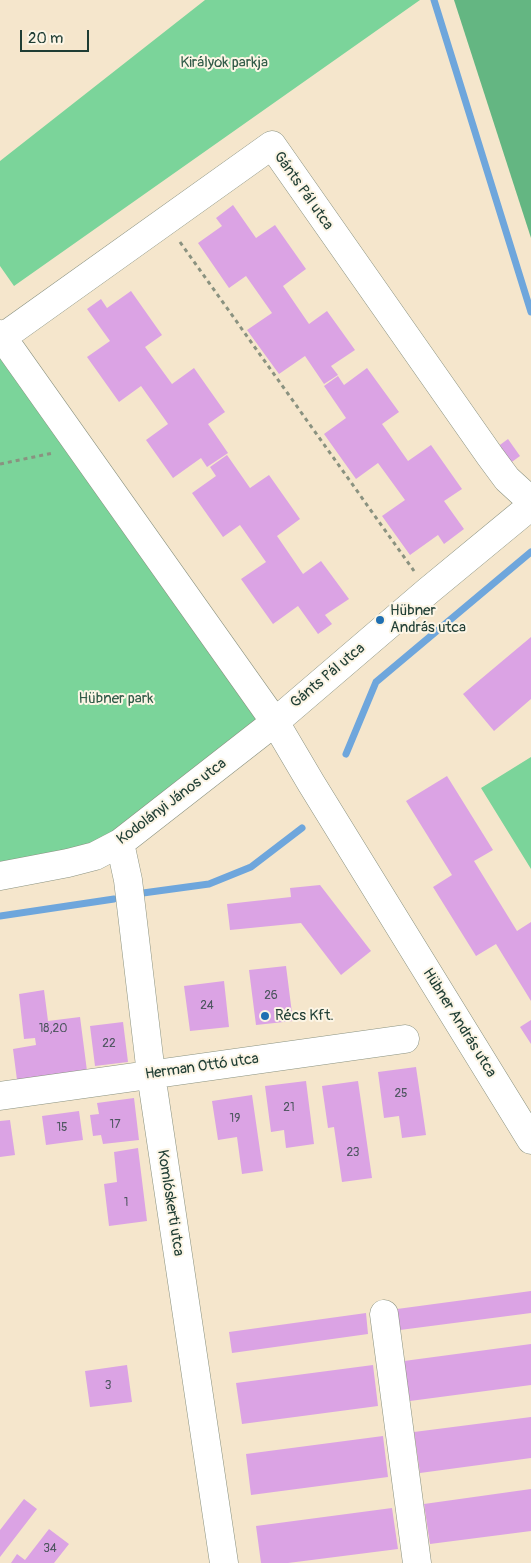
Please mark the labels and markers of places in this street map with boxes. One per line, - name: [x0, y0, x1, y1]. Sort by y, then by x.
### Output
- place label: Hübner András utca: [390, 602, 466, 637]
- marker: Hübner András utca: [374, 614, 386, 626]
- place label: Récs Kft.: [275, 1007, 334, 1025]
- marker: Récs Kft.: [259, 1010, 271, 1022]

